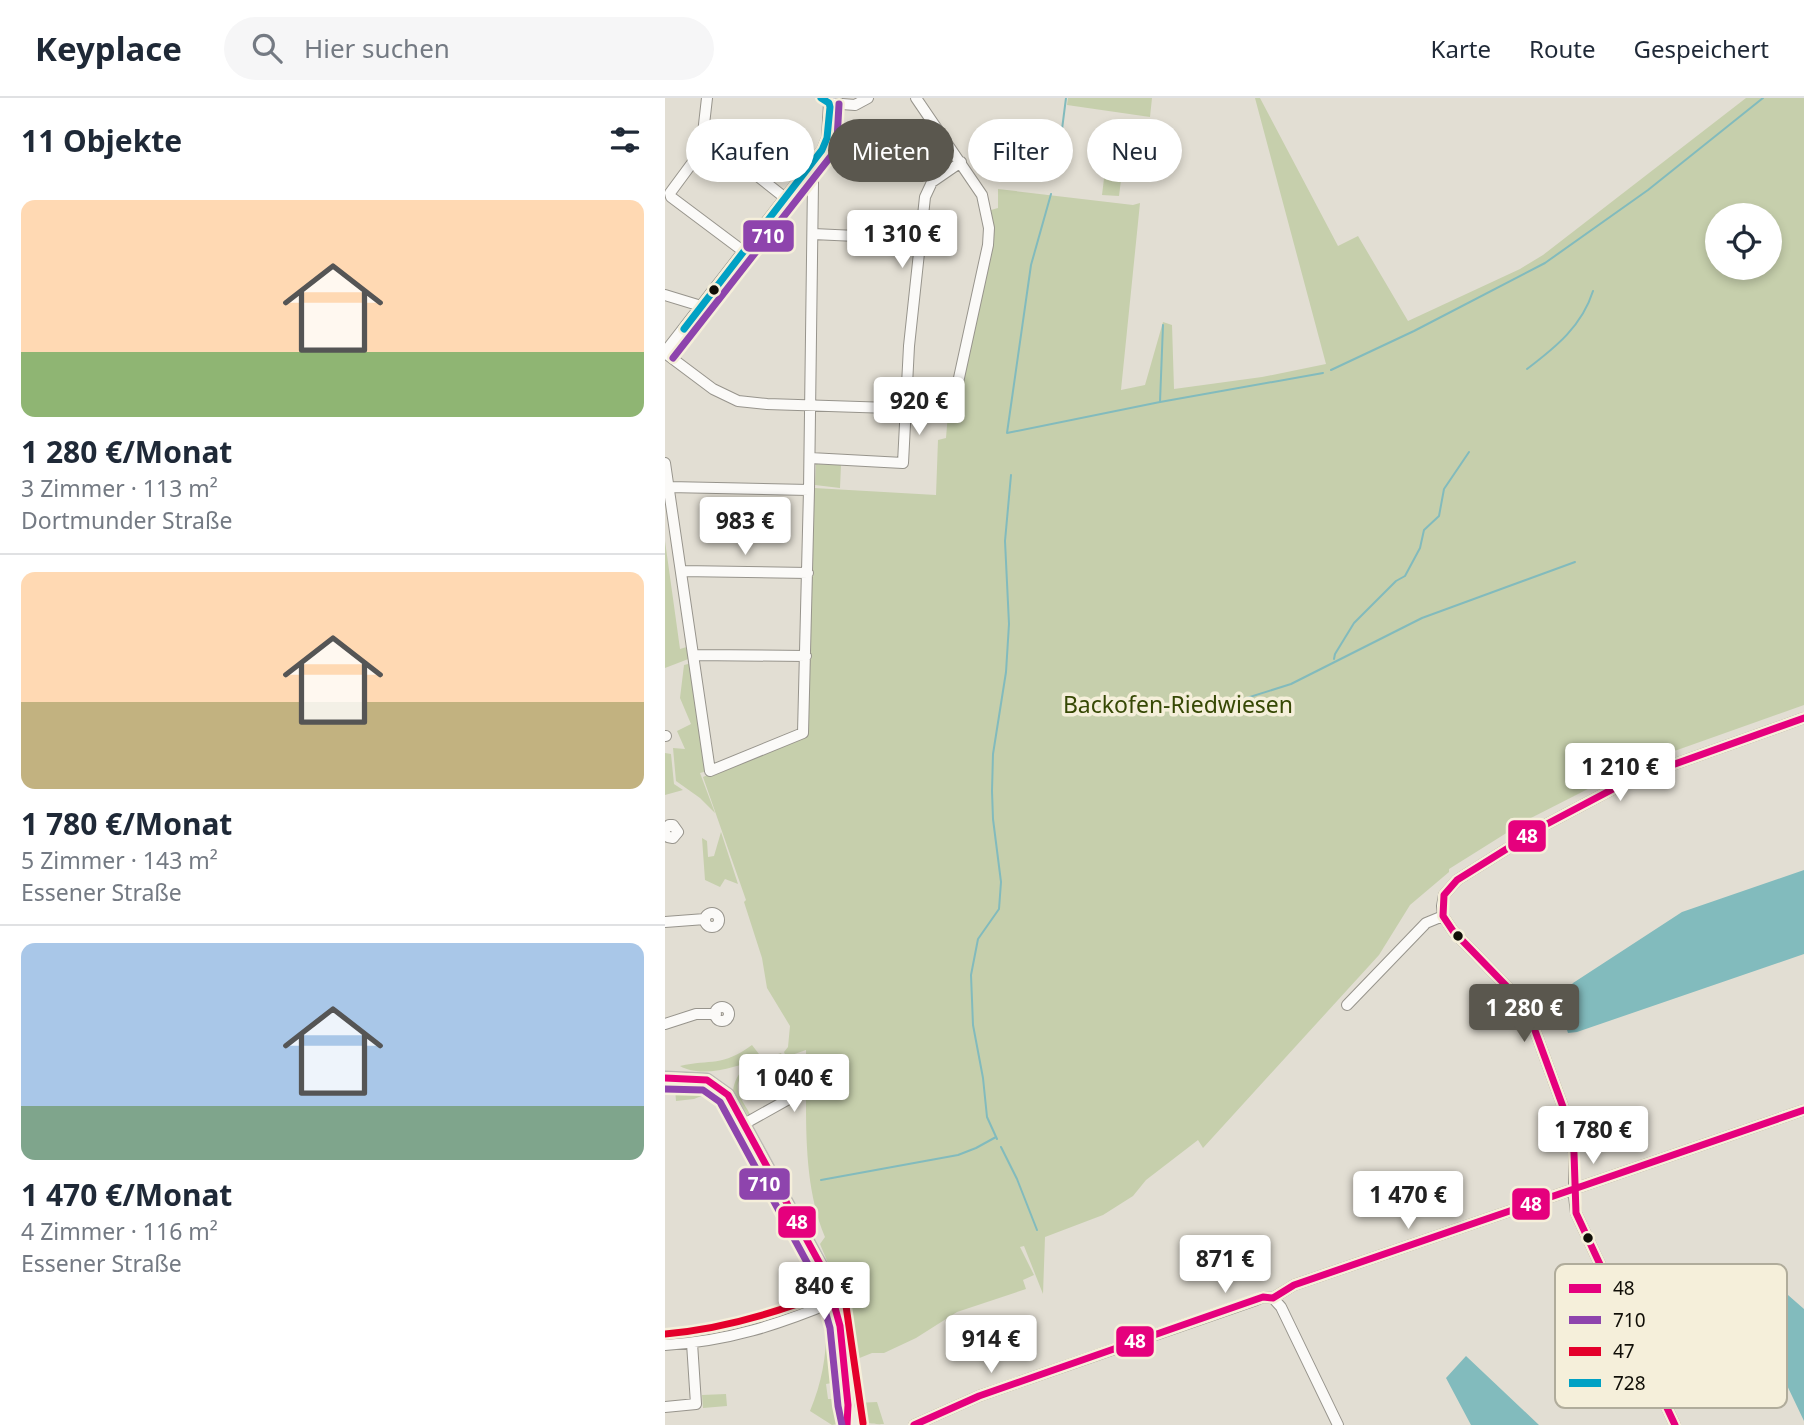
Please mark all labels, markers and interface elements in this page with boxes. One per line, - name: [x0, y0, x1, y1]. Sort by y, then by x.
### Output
- search box: [224, 17, 714, 80]
- text: Keyplace: [35, 26, 182, 71]
- icon: search: [248, 29, 286, 67]
- text: Hier suchen: [304, 30, 450, 66]
- text: Karte: [1431, 32, 1491, 65]
- text: Route: [1529, 32, 1596, 65]
- text: Gespeichert: [1634, 32, 1769, 65]
- chip: Kaufen: [686, 119, 814, 182]
- chip: Mieten: [828, 119, 954, 182]
- chip: Filter: [968, 119, 1073, 182]
- chip: Neu: [1087, 119, 1182, 182]
- text: 11 Objekte: [21, 120, 182, 161]
- icon: filters: [606, 121, 644, 159]
- map controls: [1705, 203, 1782, 280]
- button: locate: [1705, 203, 1782, 280]
- pin: 1 310 €: [837, 211, 967, 270]
- text: 1 310 €: [863, 217, 941, 249]
- line badge: 710: [742, 219, 795, 253]
- text: 710: [752, 223, 784, 249]
- icon: home: [270, 245, 396, 371]
- unlabelled marker: [707, 283, 721, 297]
- pin: 920 €: [870, 378, 968, 437]
- text: 920 €: [890, 384, 948, 416]
- text: 1 280 €/Monat: [21, 431, 232, 472]
- text: 3 Zimmer · 113 m²: [21, 472, 218, 504]
- pin: 983 €: [696, 498, 794, 557]
- text: Dortmunder Straße: [21, 504, 232, 536]
- text: 983 €: [716, 504, 774, 536]
- icon: home: [270, 617, 396, 743]
- park label: Backofen-Riedwiesen: [1063, 688, 1293, 720]
- pin: 1 210 €: [1555, 744, 1685, 803]
- text: 1 210 €: [1581, 750, 1659, 782]
- text: 1 780 €/Monat: [21, 803, 232, 844]
- line badge: 48: [1507, 819, 1547, 853]
- text: 48: [1516, 823, 1538, 849]
- text: 5 Zimmer · 143 m²: [21, 844, 218, 876]
- text: Essener Straße: [21, 876, 182, 908]
- unlabelled marker: [1451, 929, 1465, 943]
- pin: 1 280 €: [1459, 984, 1589, 1044]
- icon: home: [270, 988, 396, 1114]
- text: 1 280 €: [1485, 991, 1563, 1023]
- pin: 1 040 €: [729, 1054, 859, 1114]
- text: 1 040 €: [755, 1061, 833, 1093]
- pin: 1 780 €: [1528, 1107, 1658, 1166]
- text: 1 780 €: [1554, 1113, 1632, 1145]
- line badge: 710: [738, 1167, 791, 1201]
- text: 710: [748, 1171, 780, 1197]
- pin: 1 470 €: [1343, 1172, 1473, 1231]
- text: 1 470 €/Monat: [21, 1174, 232, 1215]
- text: 1 470 €: [1369, 1178, 1447, 1210]
- line badge: 48: [1511, 1187, 1551, 1221]
- text: 48: [1520, 1191, 1542, 1217]
- line badge: 48: [777, 1205, 817, 1239]
- text: 48: [786, 1209, 808, 1235]
- text: 4 Zimmer · 116 m²: [21, 1215, 218, 1247]
- unlabelled marker: [1581, 1231, 1595, 1245]
- pin: 871 €: [1176, 1236, 1274, 1295]
- text: 871 €: [1196, 1242, 1254, 1274]
- text: Essener Straße: [21, 1247, 182, 1279]
- pin: 840 €: [775, 1262, 873, 1322]
- legend: [1555, 1264, 1787, 1408]
- text: 840 €: [795, 1269, 853, 1301]
- text: 48: [1613, 1275, 1635, 1301]
- text: 710: [1613, 1307, 1646, 1333]
- pin: 914 €: [942, 1316, 1040, 1375]
- text: 914 €: [962, 1322, 1020, 1354]
- line badge: 48: [1115, 1325, 1155, 1358]
- text: 48: [1124, 1328, 1146, 1354]
- text: 47: [1613, 1338, 1635, 1364]
- text: 728: [1613, 1370, 1646, 1396]

